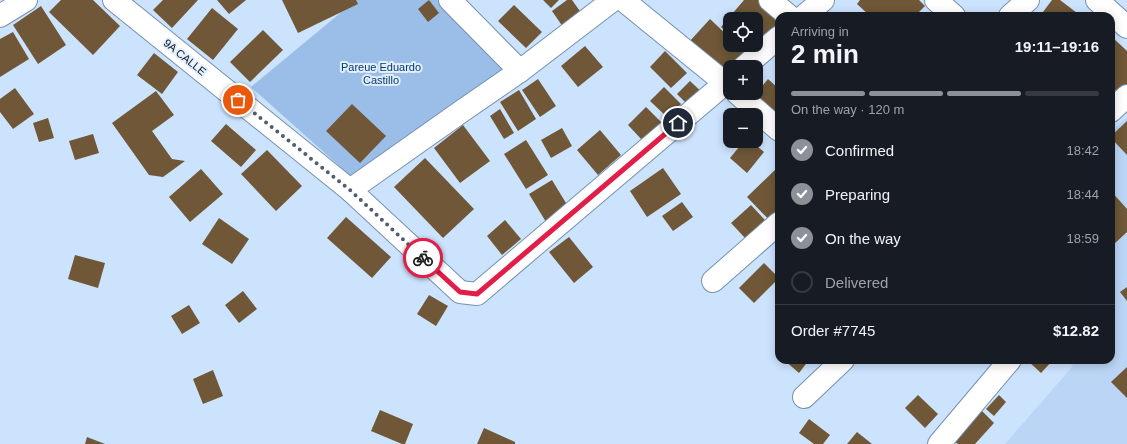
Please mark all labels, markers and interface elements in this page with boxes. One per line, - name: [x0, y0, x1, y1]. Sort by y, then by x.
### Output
- map controls: [723, 12, 763, 148]
- button: locate: [723, 12, 763, 52]
- text: Arriving in: [791, 24, 849, 39]
- street label: 9A CALLE: [161, 36, 209, 78]
- text: 19:11–19:16: [1015, 38, 1099, 55]
- text: 2 min: [791, 39, 859, 69]
- button: +: [723, 60, 763, 100]
- park label: Pareue Eduardo Castillo: [341, 61, 421, 86]
- pin: [221, 83, 255, 117]
- icon: bag: [227, 89, 249, 111]
- text: On the way · 120 m: [791, 102, 904, 117]
- pin: [661, 106, 695, 140]
- button: −: [723, 108, 763, 148]
- icon: home: [667, 112, 689, 134]
- icon: check: [791, 139, 813, 161]
- text: Confirmed: [825, 142, 894, 159]
- text: 18:42: [1066, 143, 1099, 158]
- icon: check: [791, 183, 813, 205]
- text: Preparing: [825, 186, 890, 203]
- text: 18:44: [1066, 187, 1099, 202]
- icon: check: [791, 227, 813, 249]
- text: On the way: [825, 230, 901, 247]
- text: 18:59: [1066, 231, 1099, 246]
- courier: [403, 238, 443, 278]
- icon: bike: [412, 247, 434, 269]
- text: Delivered: [825, 274, 888, 291]
- text: Order #7745: [791, 322, 875, 339]
- text: $12.82: [1053, 322, 1099, 339]

